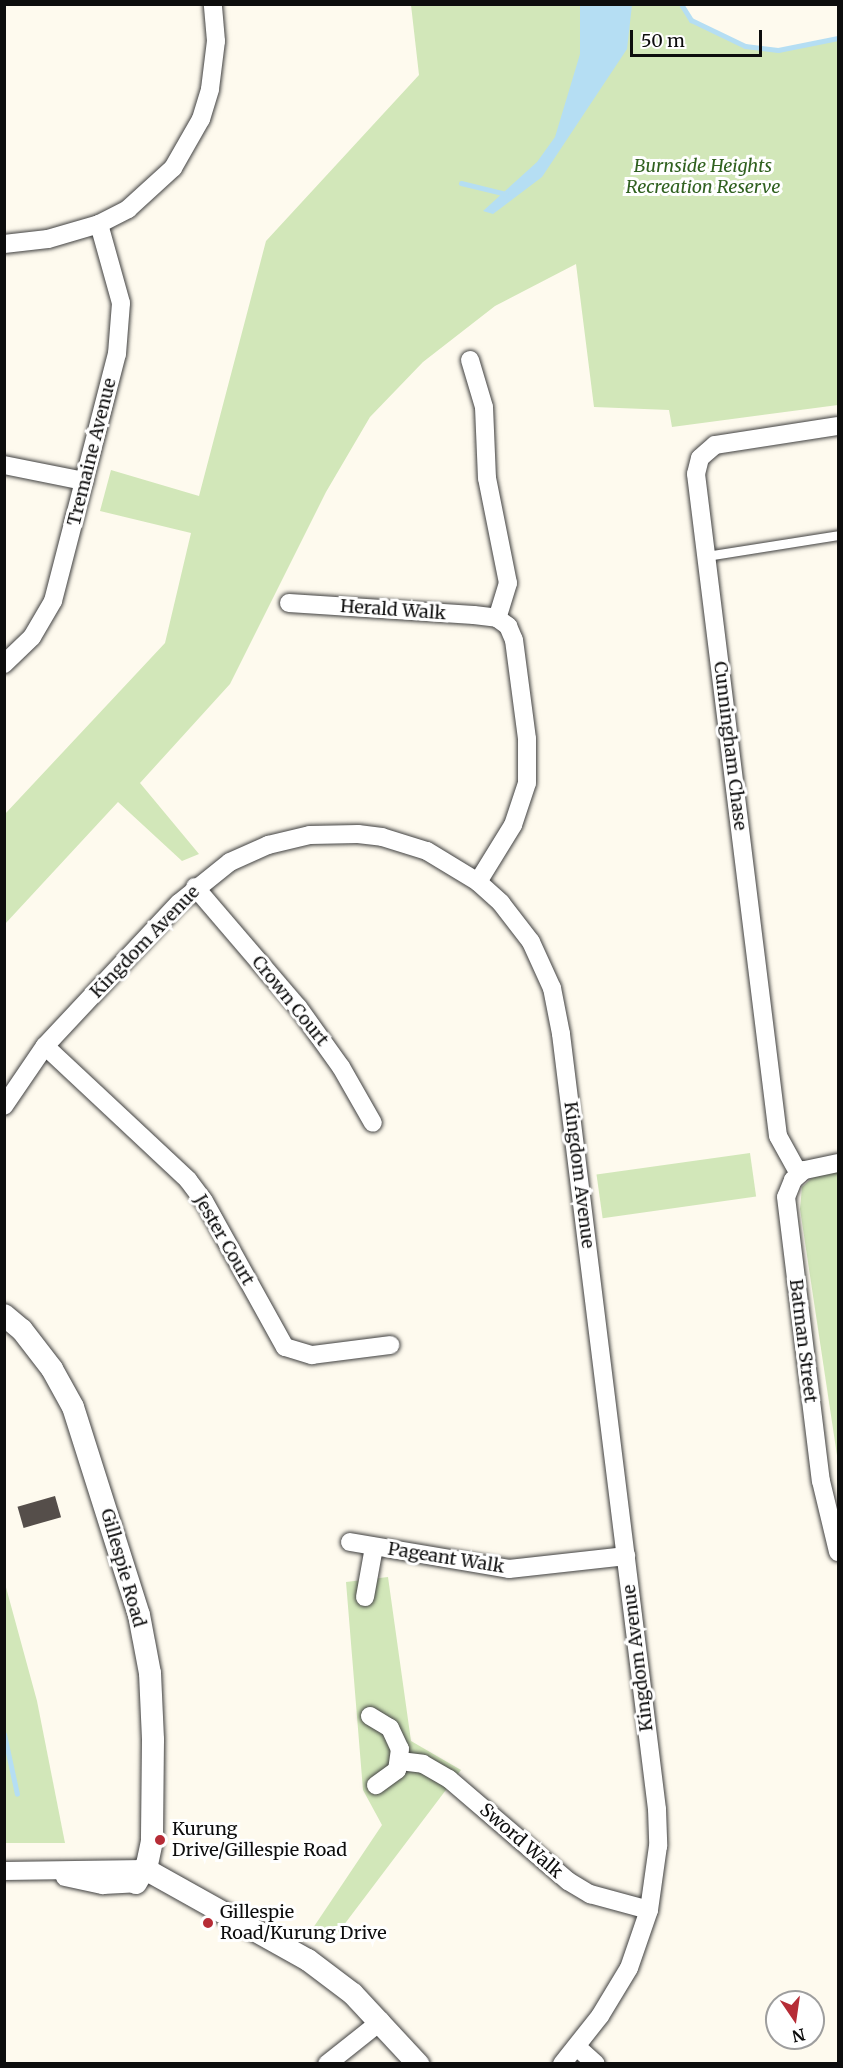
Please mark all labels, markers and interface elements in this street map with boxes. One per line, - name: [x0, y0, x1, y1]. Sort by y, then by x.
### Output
- scale bar: [633, 18, 765, 56]
- text: 50 m: [641, 29, 685, 52]
- park label: Burnside Heights Recreation Reserve: [626, 156, 780, 198]
- street label: Tremaine Avenue: [63, 376, 121, 528]
- street label: Herald Walk: [339, 596, 447, 624]
- street label: Cunningham Chase: [709, 660, 751, 832]
- street label: Kingdom Avenue: [86, 881, 204, 1003]
- street label: Crown Court: [247, 952, 333, 1050]
- street label: Kingdom Avenue: [559, 1100, 599, 1250]
- street label: Jester Court: [189, 1191, 259, 1289]
- street label: Batman Street: [785, 1278, 821, 1404]
- street label: Gillespie Road: [96, 1506, 150, 1630]
- street label: Pageant Walk: [386, 1538, 506, 1578]
- street label: Kingdom Avenue: [618, 1583, 658, 1733]
- street label: Sword Walk: [475, 1799, 567, 1883]
- place label: Kurung Drive/Gillespie Road: [172, 1819, 347, 1862]
- marker: Kurung Drive/Gillespie Road: [153, 1833, 167, 1847]
- place label: Gillespie Road/Kurung Drive: [220, 1902, 387, 1944]
- marker: Gillespie Road/Kurung Drive: [201, 1916, 215, 1930]
- north arrow: [765, 1990, 825, 2050]
- text: N: [790, 2024, 807, 2047]

